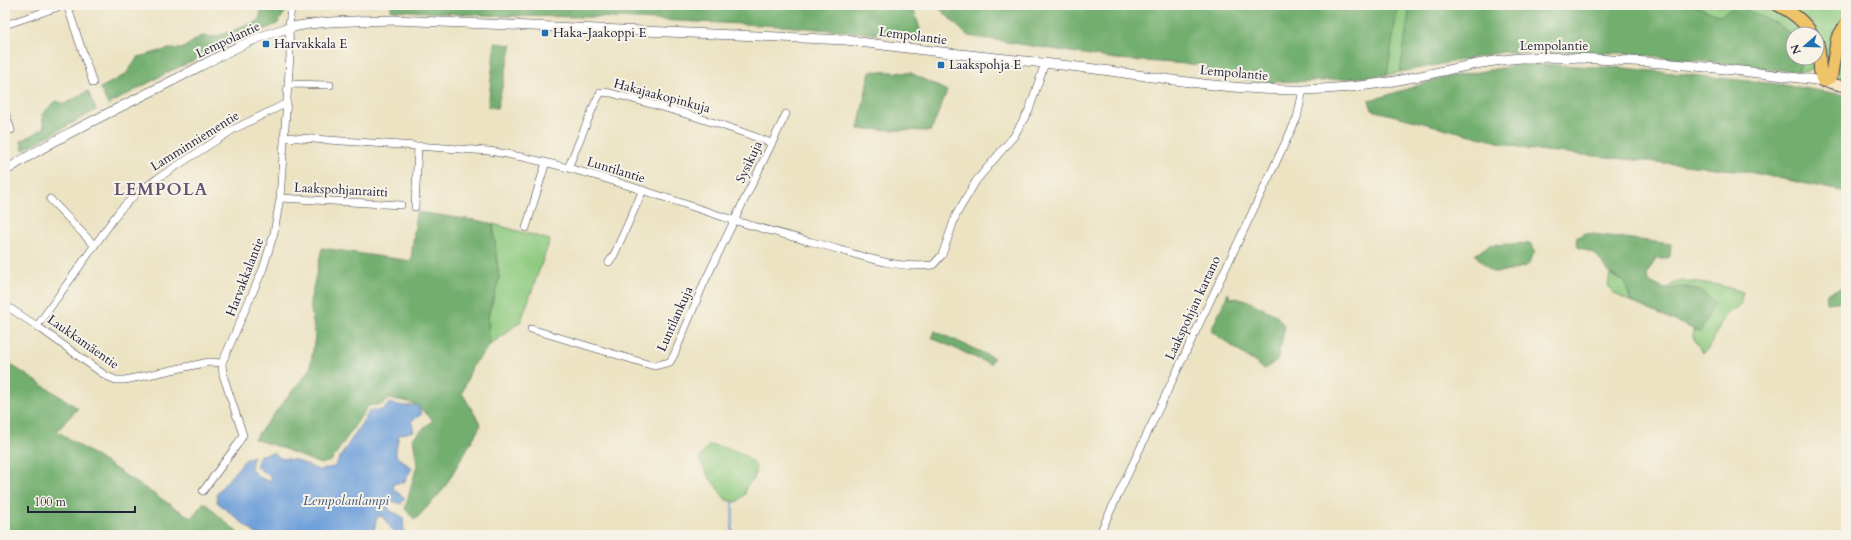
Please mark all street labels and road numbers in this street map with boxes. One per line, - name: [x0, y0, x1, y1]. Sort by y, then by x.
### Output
- street label: Lempolantie: [193, 17, 263, 63]
- street label: Lempolantie: [878, 23, 948, 49]
- street label: Lempolantie: [1520, 37, 1588, 55]
- street label: Lempolantie: [1199, 61, 1269, 85]
- street label: Hakajaakopinkuja: [612, 74, 713, 118]
- street label: Lamminniementie: [147, 106, 243, 176]
- street label: Sysikuja: [731, 138, 767, 186]
- street label: Luntilantie: [585, 153, 647, 187]
- street label: Laakspohjanraitti: [294, 179, 389, 201]
- street label: Harvakkalantie: [222, 235, 268, 319]
- street label: Laakspohjan kartano: [1161, 253, 1225, 363]
- street label: Luntilankuja: [653, 283, 698, 355]
- street label: Laukkamäentie: [44, 311, 123, 373]

